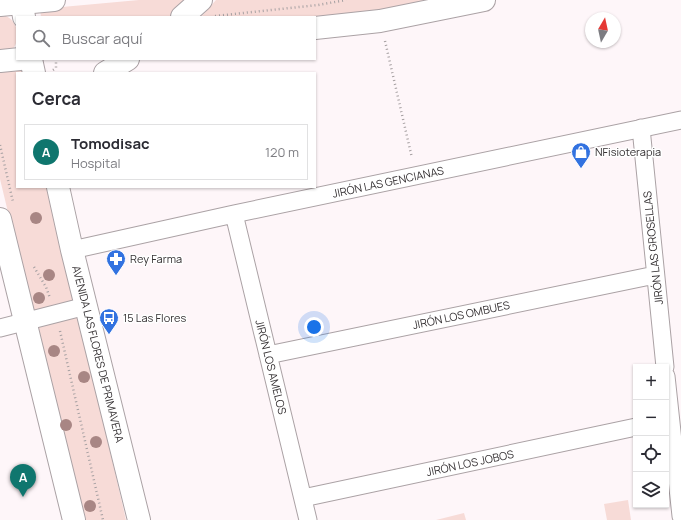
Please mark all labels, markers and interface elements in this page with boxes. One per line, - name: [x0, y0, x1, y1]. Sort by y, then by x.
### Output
- north arrow: [585, 12, 621, 48]
- search box: [16, 16, 316, 60]
- icon: search: [30, 27, 52, 49]
- text: Buscar aquí: [62, 28, 143, 49]
- text: Cerca: [32, 87, 81, 110]
- text: Tomodisac: [71, 133, 150, 154]
- shop icon: NFisioterapia: [570, 141, 592, 169]
- text: A: [42, 143, 50, 161]
- text: 120 m: [265, 143, 299, 161]
- place label: NFisioterapia: [595, 144, 661, 159]
- text: Hospital: [71, 154, 121, 172]
- street label: JIRÓN LAS GENCIANAS: [331, 162, 445, 201]
- street label: JIRÓN LAS GROSELLAS: [639, 190, 666, 306]
- pharmacy icon: Rey Farma: [105, 248, 127, 276]
- place label: Rey Farma: [130, 251, 182, 266]
- street label: AVENIDA LAS FLORES DE PRIMAVERA: [69, 264, 128, 444]
- street label: JIRÓN LOS OMBUES: [411, 297, 511, 332]
- bus stop icon: 15 Las Flores: [98, 307, 120, 335]
- place label: 15 Las Flores: [123, 310, 186, 325]
- your location: [304, 317, 324, 337]
- street label: JIRÓN LOS AMELOS: [252, 318, 291, 416]
- map controls: [633, 364, 669, 508]
- button: +: [633, 364, 669, 400]
- button: −: [633, 400, 669, 436]
- button: locate: [633, 436, 669, 472]
- street label: JIRÓN LOS JOBOS: [425, 446, 515, 479]
- pin: A: [10, 464, 36, 497]
- button: layers: [633, 472, 669, 508]

